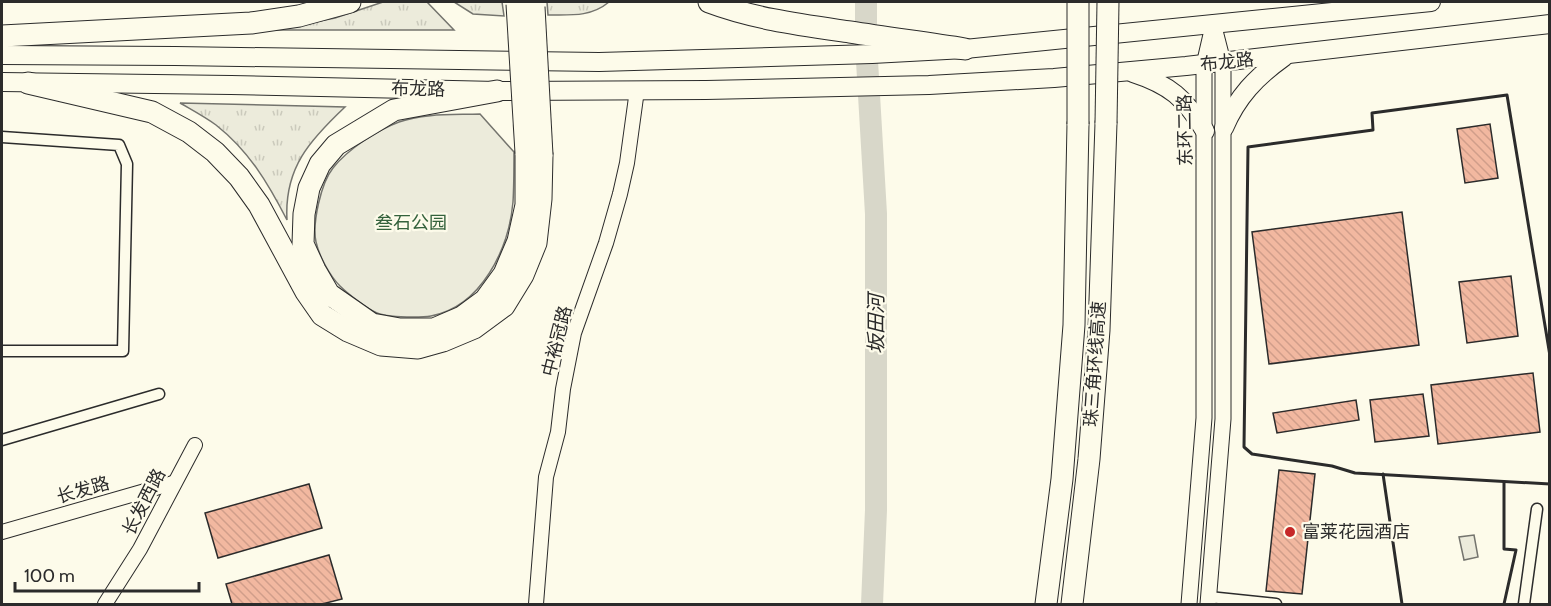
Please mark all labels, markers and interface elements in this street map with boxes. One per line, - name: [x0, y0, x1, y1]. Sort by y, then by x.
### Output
- street label: 布龙路: [1199, 48, 1255, 76]
- street label: 布龙路: [391, 78, 445, 100]
- street label: 东环二路: [1173, 94, 1197, 166]
- park label: 叁石公园: [375, 212, 447, 234]
- water label: 坂田河: [864, 290, 888, 354]
- street label: 珠三角环线高速: [1080, 300, 1110, 428]
- street label: 中裕冠路: [538, 303, 576, 379]
- street label: 长发西路: [118, 465, 170, 539]
- street label: 长发路: [54, 472, 112, 508]
- place label: 富莱花园酒店: [1302, 521, 1410, 543]
- marker: 富莱花园酒店: [1283, 525, 1297, 539]
- scale bar: [15, 555, 200, 593]
- text: 100 m: [24, 565, 75, 587]

